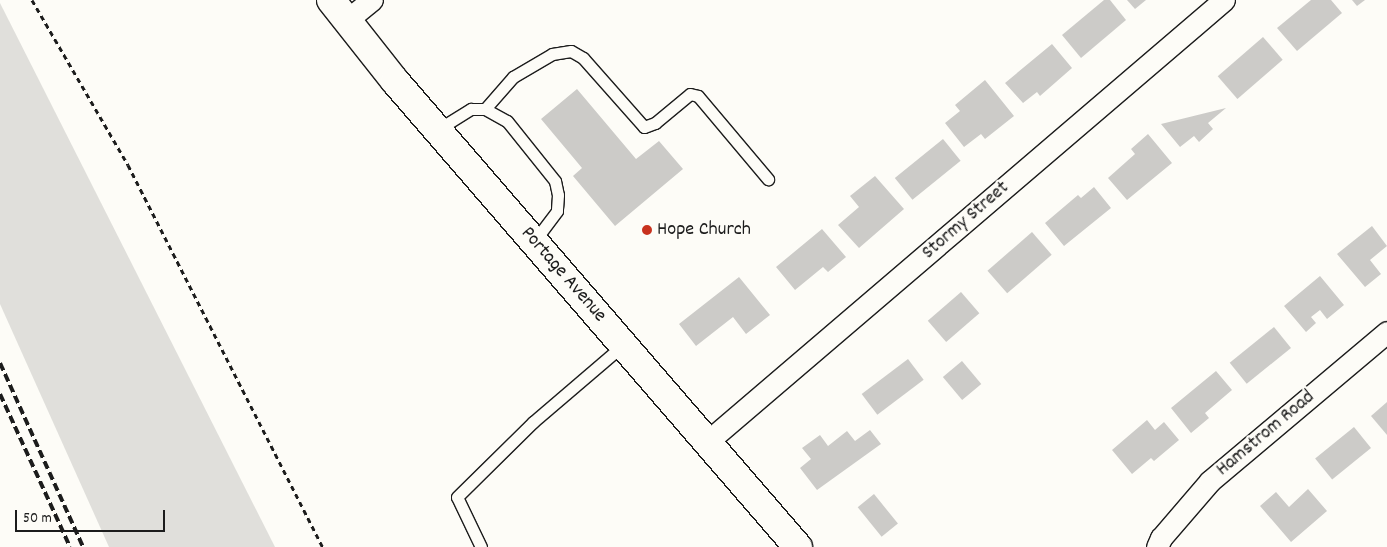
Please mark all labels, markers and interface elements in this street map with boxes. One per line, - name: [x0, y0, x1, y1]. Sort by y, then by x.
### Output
- street label: Stormy Street: [918, 177, 1014, 265]
- place label: Hope Church: [657, 218, 751, 242]
- street label: Portage Avenue: [515, 222, 611, 328]
- marker: Hope Church: [641, 224, 653, 236]
- street label: Hamstrom Road: [1212, 386, 1320, 482]
- scale bar: [18, 500, 168, 532]
- text: 50 m: [23, 508, 52, 530]

